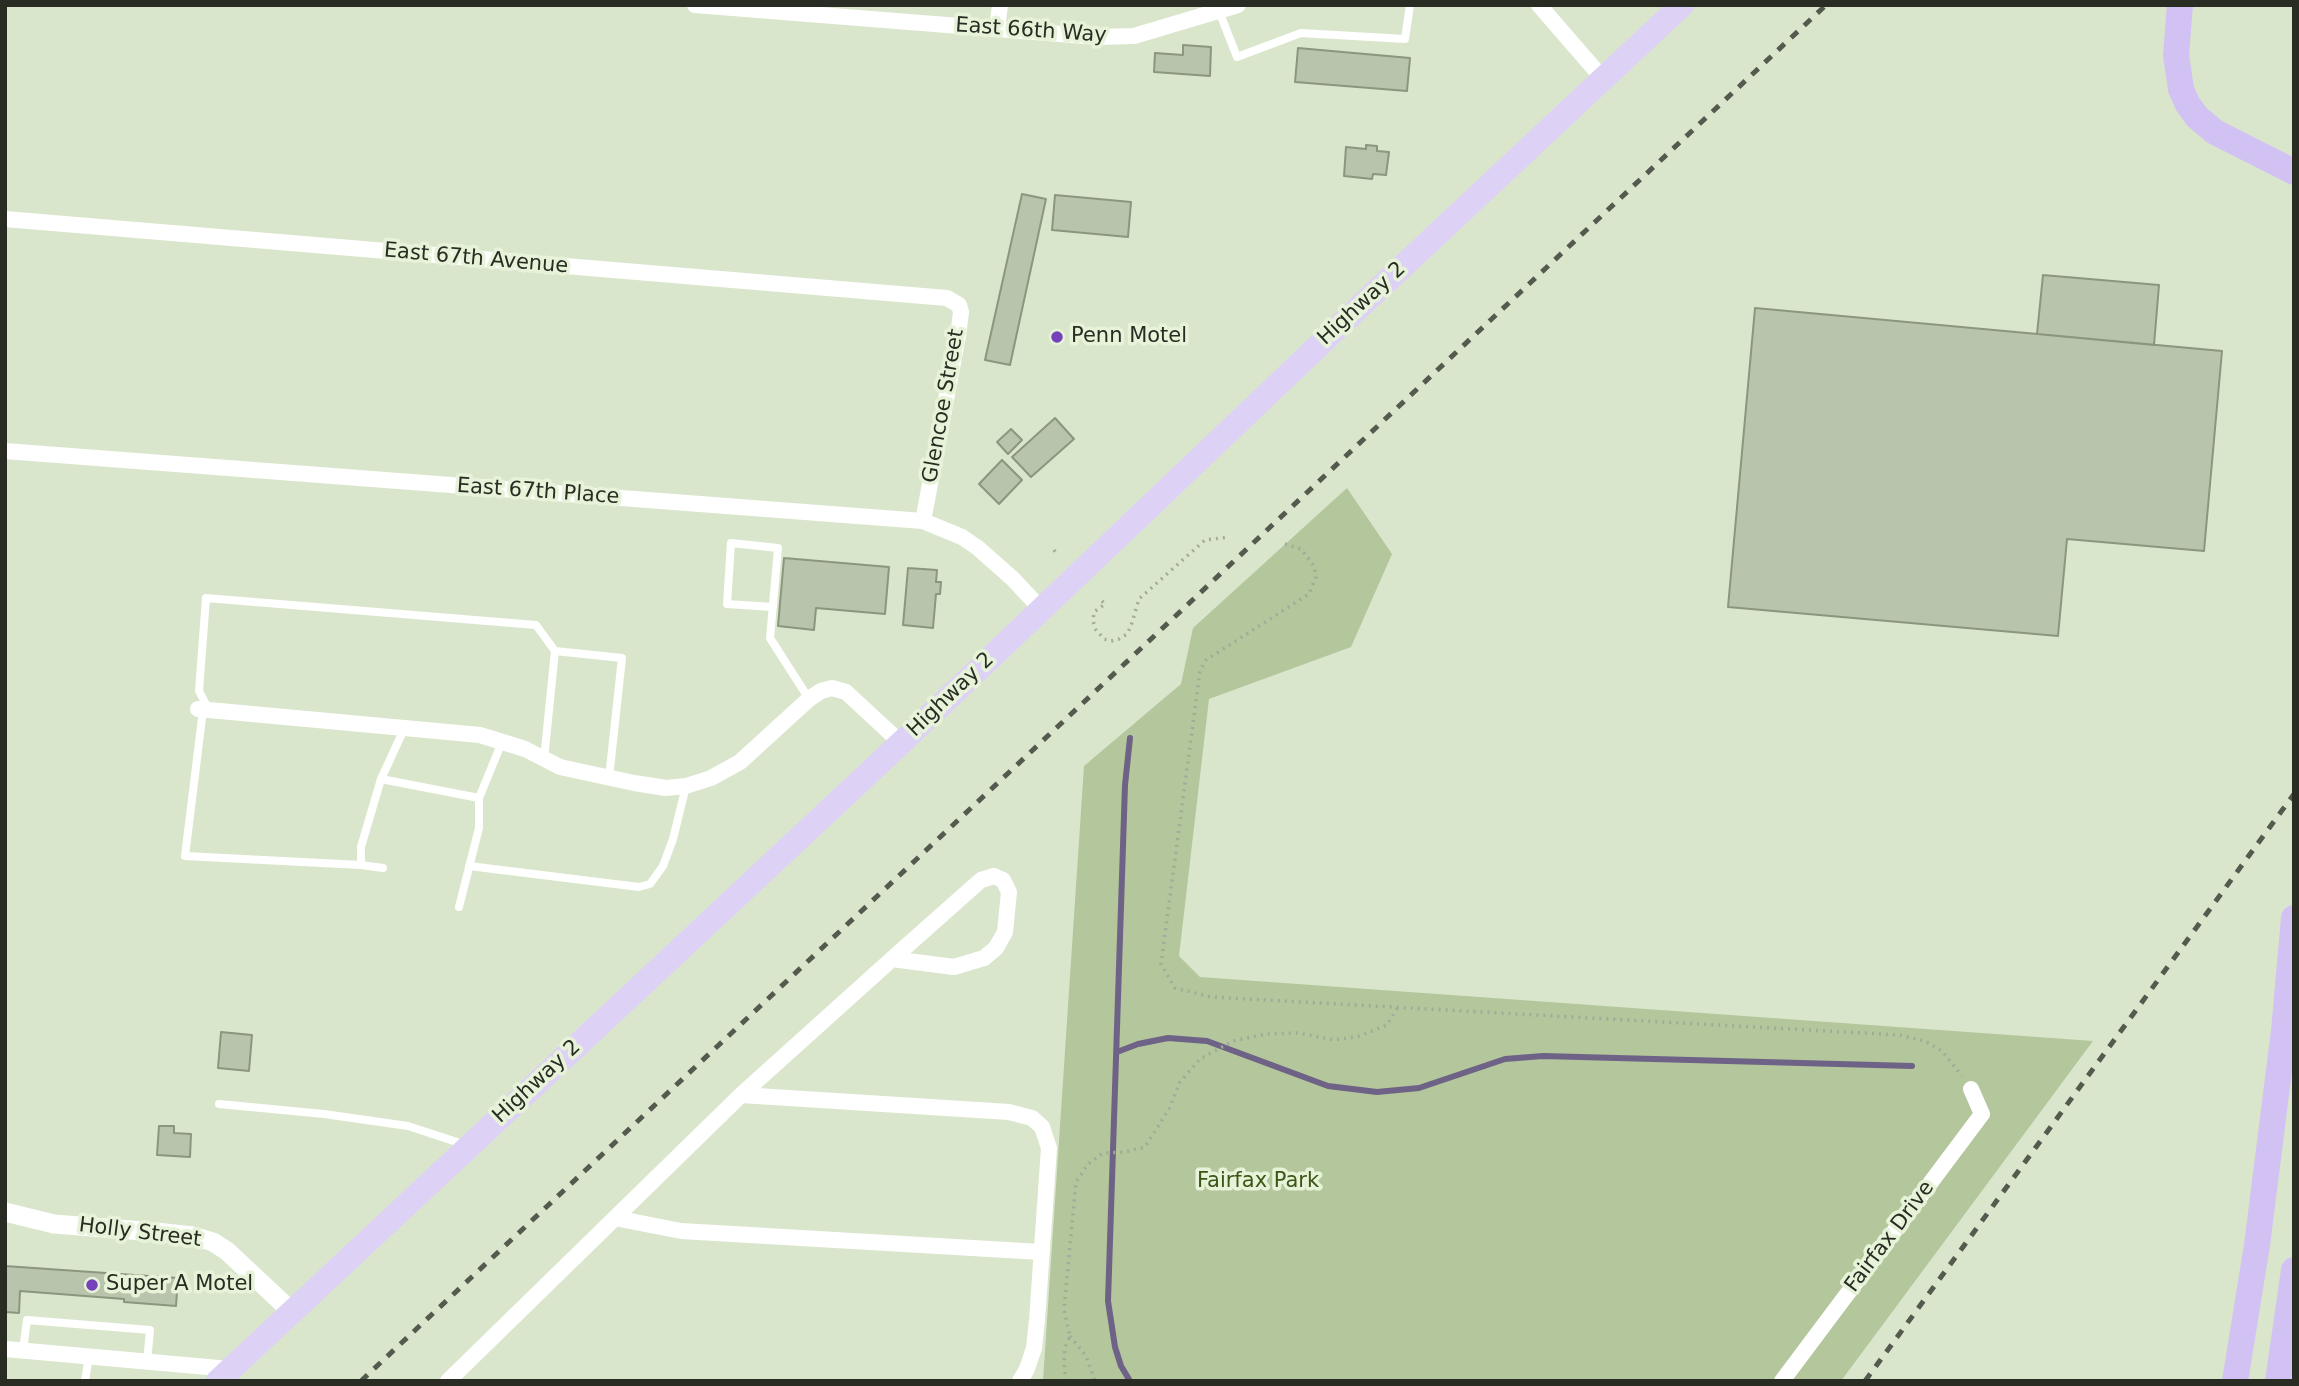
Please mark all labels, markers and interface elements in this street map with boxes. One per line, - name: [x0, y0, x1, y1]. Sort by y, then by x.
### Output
- street label: East 66th Way: [954, 13, 1108, 49]
- street label: East 67th Avenue: [383, 238, 569, 280]
- street label: Highway 2: [1313, 257, 1411, 351]
- place label: Penn Motel: [1071, 324, 1187, 350]
- street label: Glencoe Street: [918, 327, 970, 485]
- marker: Penn Motel: [1049, 329, 1065, 345]
- street label: East 67th Place: [456, 474, 620, 510]
- street label: Highway 2: [902, 647, 1000, 743]
- street label: Highway 2: [488, 1035, 586, 1129]
- park label: Fairfax Park: [1197, 1169, 1319, 1195]
- street label: Fairfax Drive: [1840, 1176, 1940, 1298]
- street label: Holly Street: [77, 1213, 203, 1253]
- place label: Super A Motel: [106, 1272, 253, 1298]
- marker: Super A Motel: [84, 1277, 100, 1293]

